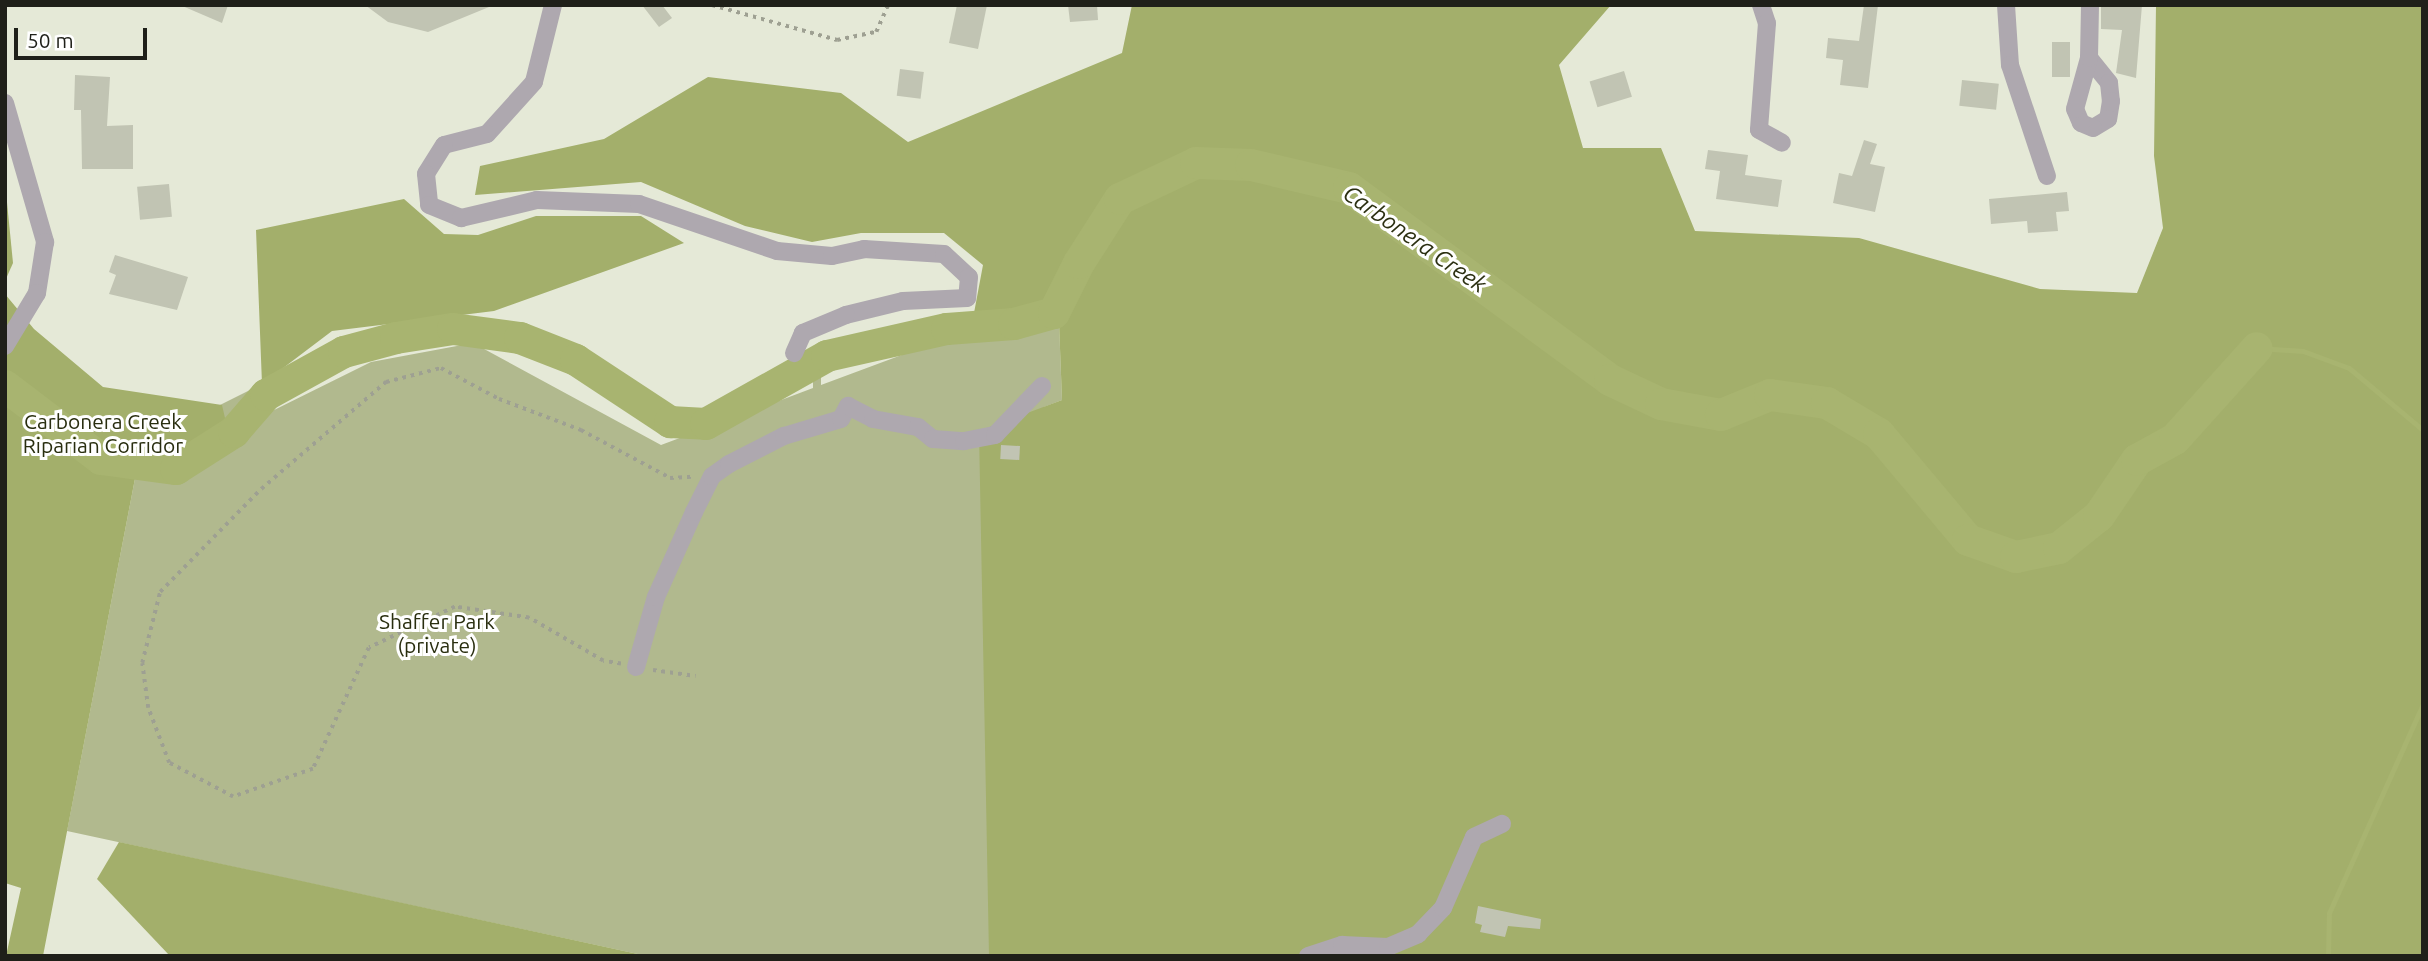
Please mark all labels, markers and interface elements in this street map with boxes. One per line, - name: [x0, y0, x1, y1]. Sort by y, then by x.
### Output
- scale bar: [18, 14, 150, 58]
- text: 50 m: [27, 28, 74, 52]
- water label: Carbonera Creek: [1338, 179, 1492, 299]
- park label: Carbonera Creek Riparian Corridor: [23, 408, 183, 458]
- park label: Shaffer Park (private): [379, 608, 495, 658]

